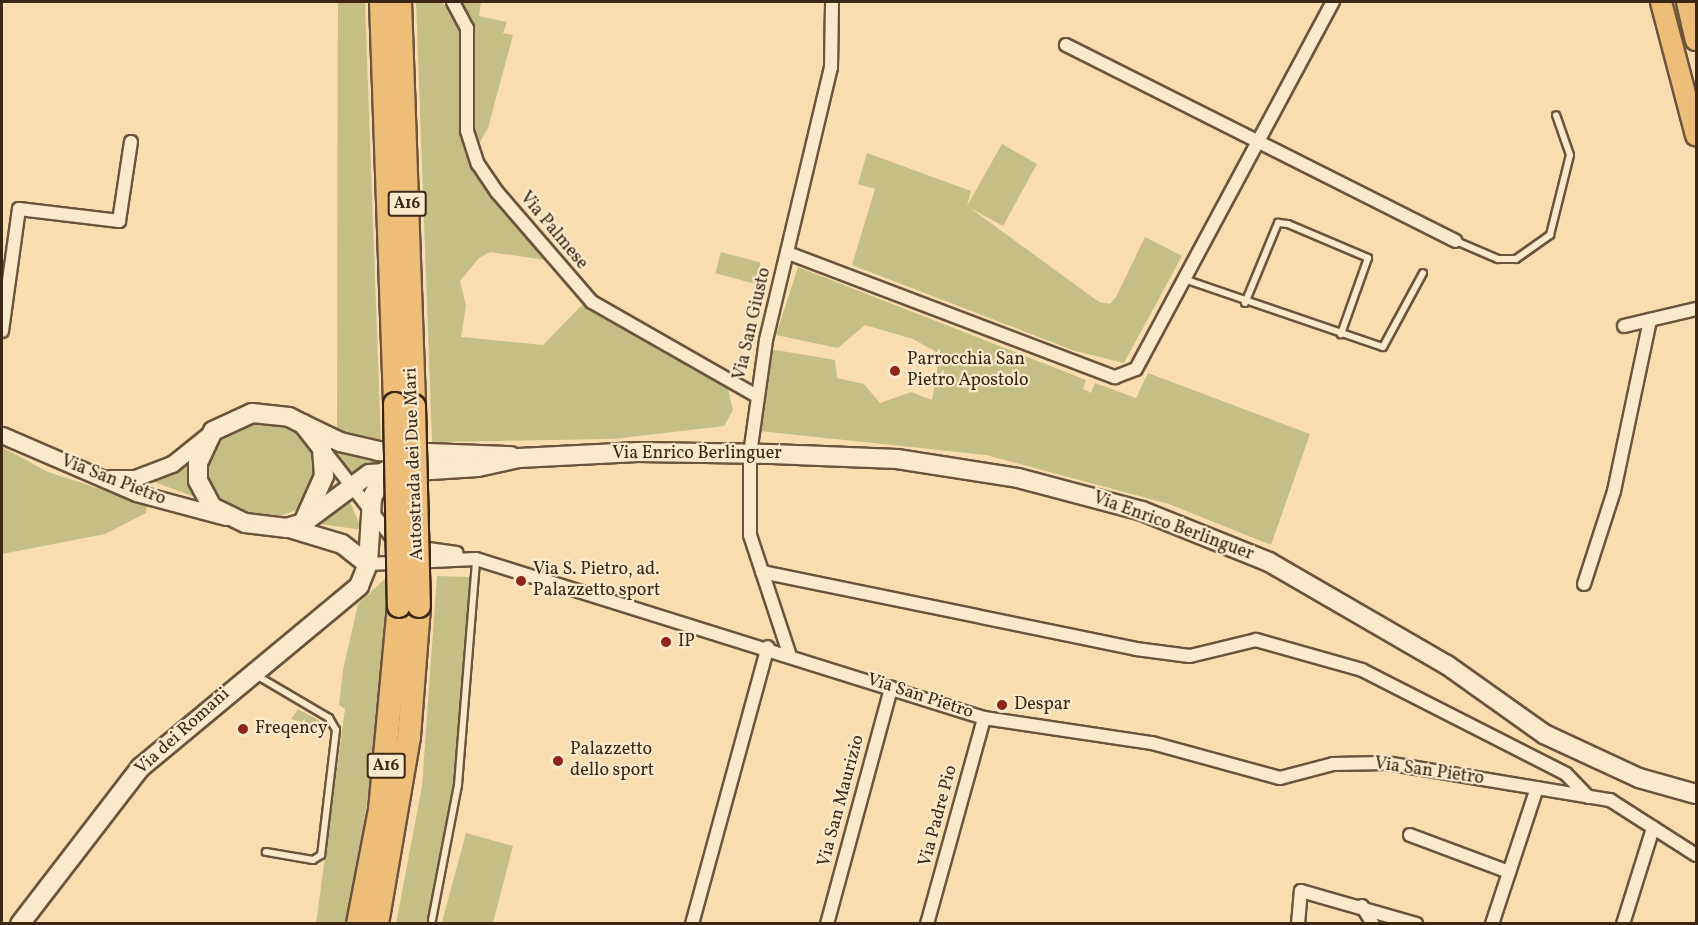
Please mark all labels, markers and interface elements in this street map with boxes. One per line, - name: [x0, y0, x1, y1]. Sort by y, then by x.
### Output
- street label: Via Palmese: [514, 188, 592, 274]
- road number: A16: [388, 191, 426, 217]
- street label: Via San Giusto: [730, 266, 776, 382]
- place label: Parrocchia San Pietro Apostolo: [907, 350, 1028, 392]
- marker: Parrocchia San Pietro Apostolo: [888, 364, 902, 378]
- street label: Autostrada dei Due Mari: [401, 367, 429, 561]
- street label: Via Enrico Berlinguer: [612, 443, 782, 465]
- street label: Via San Pietro: [58, 451, 168, 511]
- street label: Via Enrico Berlinguer: [1090, 488, 1256, 566]
- place label: Via S. Pietro, ad. Palazzetto sport: [533, 560, 660, 602]
- marker: Via S. Pietro, ad. Palazzetto sport: [514, 574, 528, 588]
- place label: IP: [678, 631, 695, 653]
- marker: IP: [659, 635, 673, 649]
- street label: Via San Pietro: [864, 670, 976, 724]
- street label: Via dei Romani: [131, 684, 235, 780]
- place label: Despar: [1014, 694, 1070, 716]
- marker: Despar: [995, 698, 1009, 712]
- place label: Freqency: [255, 718, 328, 740]
- marker: Freqency: [236, 722, 250, 736]
- street label: Via San Maurizio: [814, 733, 870, 869]
- place label: Palazzetto dello sport: [570, 740, 654, 783]
- road number: A16: [366, 753, 406, 779]
- marker: Palazzetto dello sport: [551, 754, 565, 768]
- street label: Via San Pietro: [1373, 754, 1485, 790]
- street label: Via Padre Pio: [915, 763, 963, 869]

